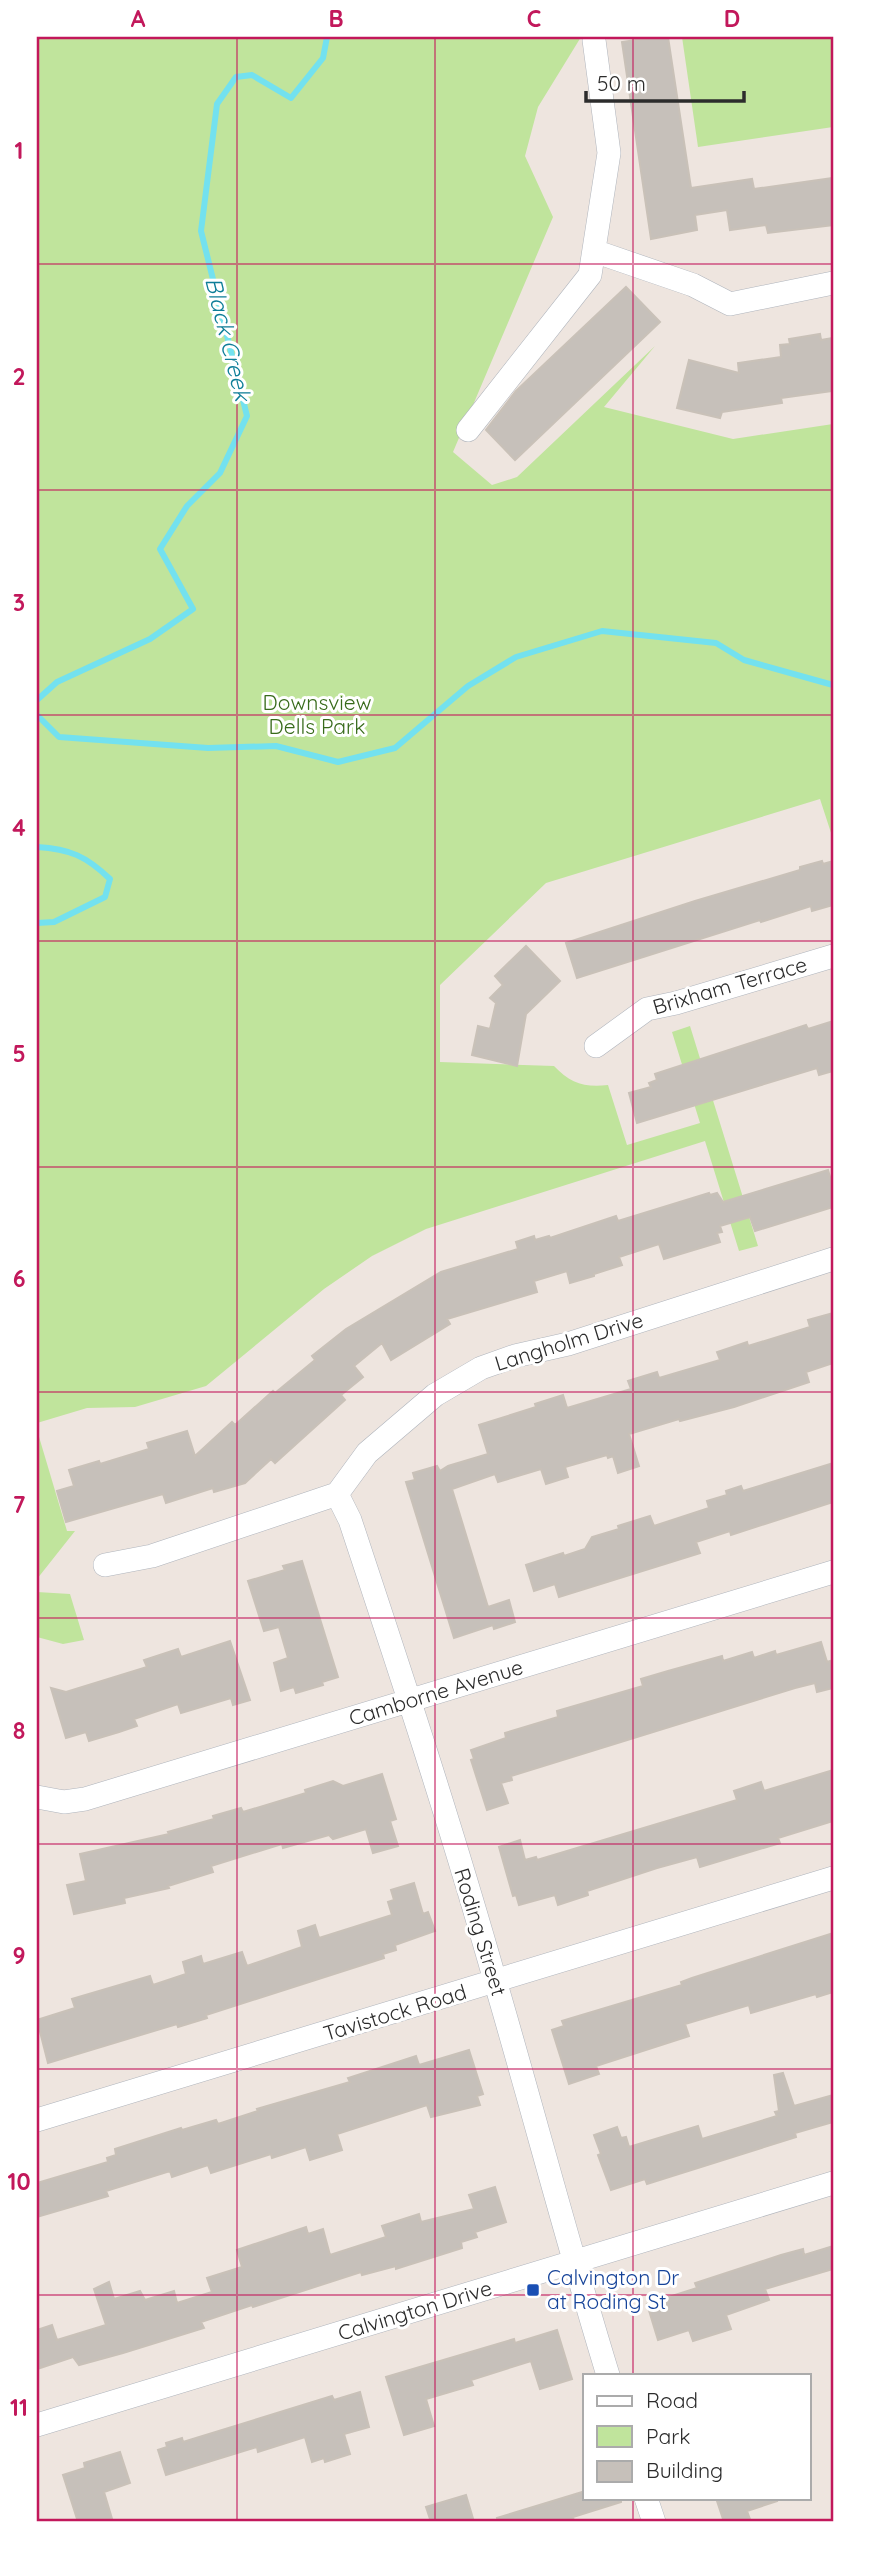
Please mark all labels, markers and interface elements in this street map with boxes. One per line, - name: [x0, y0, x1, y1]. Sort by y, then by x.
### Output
- text: A: [131, 4, 146, 33]
- text: B: [328, 4, 344, 33]
- text: C: [527, 4, 541, 33]
- text: D: [724, 4, 740, 33]
- scale bar: [586, 60, 744, 104]
- text: 50 m: [597, 70, 646, 96]
- text: 1: [15, 136, 23, 165]
- water label: Black Creek: [199, 274, 258, 405]
- text: 2: [12, 362, 26, 391]
- text: 3: [13, 588, 25, 617]
- park label: Downsview Dells Park: [263, 689, 372, 739]
- text: 4: [12, 813, 26, 842]
- street label: Brixham Terrace: [650, 951, 810, 1019]
- text: 5: [12, 1039, 26, 1068]
- text: 6: [13, 1264, 25, 1293]
- street label: Langholm Drive: [491, 1306, 646, 1376]
- text: 7: [13, 1490, 26, 1519]
- street label: Camborne Avenue: [346, 1653, 526, 1731]
- text: 8: [13, 1716, 25, 1745]
- street label: Roding Street: [449, 1865, 513, 1999]
- text: 9: [12, 1941, 26, 1970]
- street label: Tavistock Road: [320, 1978, 469, 2046]
- text: 10: [7, 2167, 31, 2196]
- place label: Calvington Dr at Roding St: [547, 2264, 679, 2314]
- street label: Calvington Drive: [335, 2274, 495, 2346]
- marker: Calvington Dr at Roding St: [525, 2282, 541, 2298]
- legend: [583, 2374, 810, 2500]
- text: Road: [646, 2387, 698, 2413]
- text: 11: [10, 2393, 28, 2422]
- text: Park: [646, 2423, 690, 2449]
- text: Building: [646, 2457, 723, 2483]

